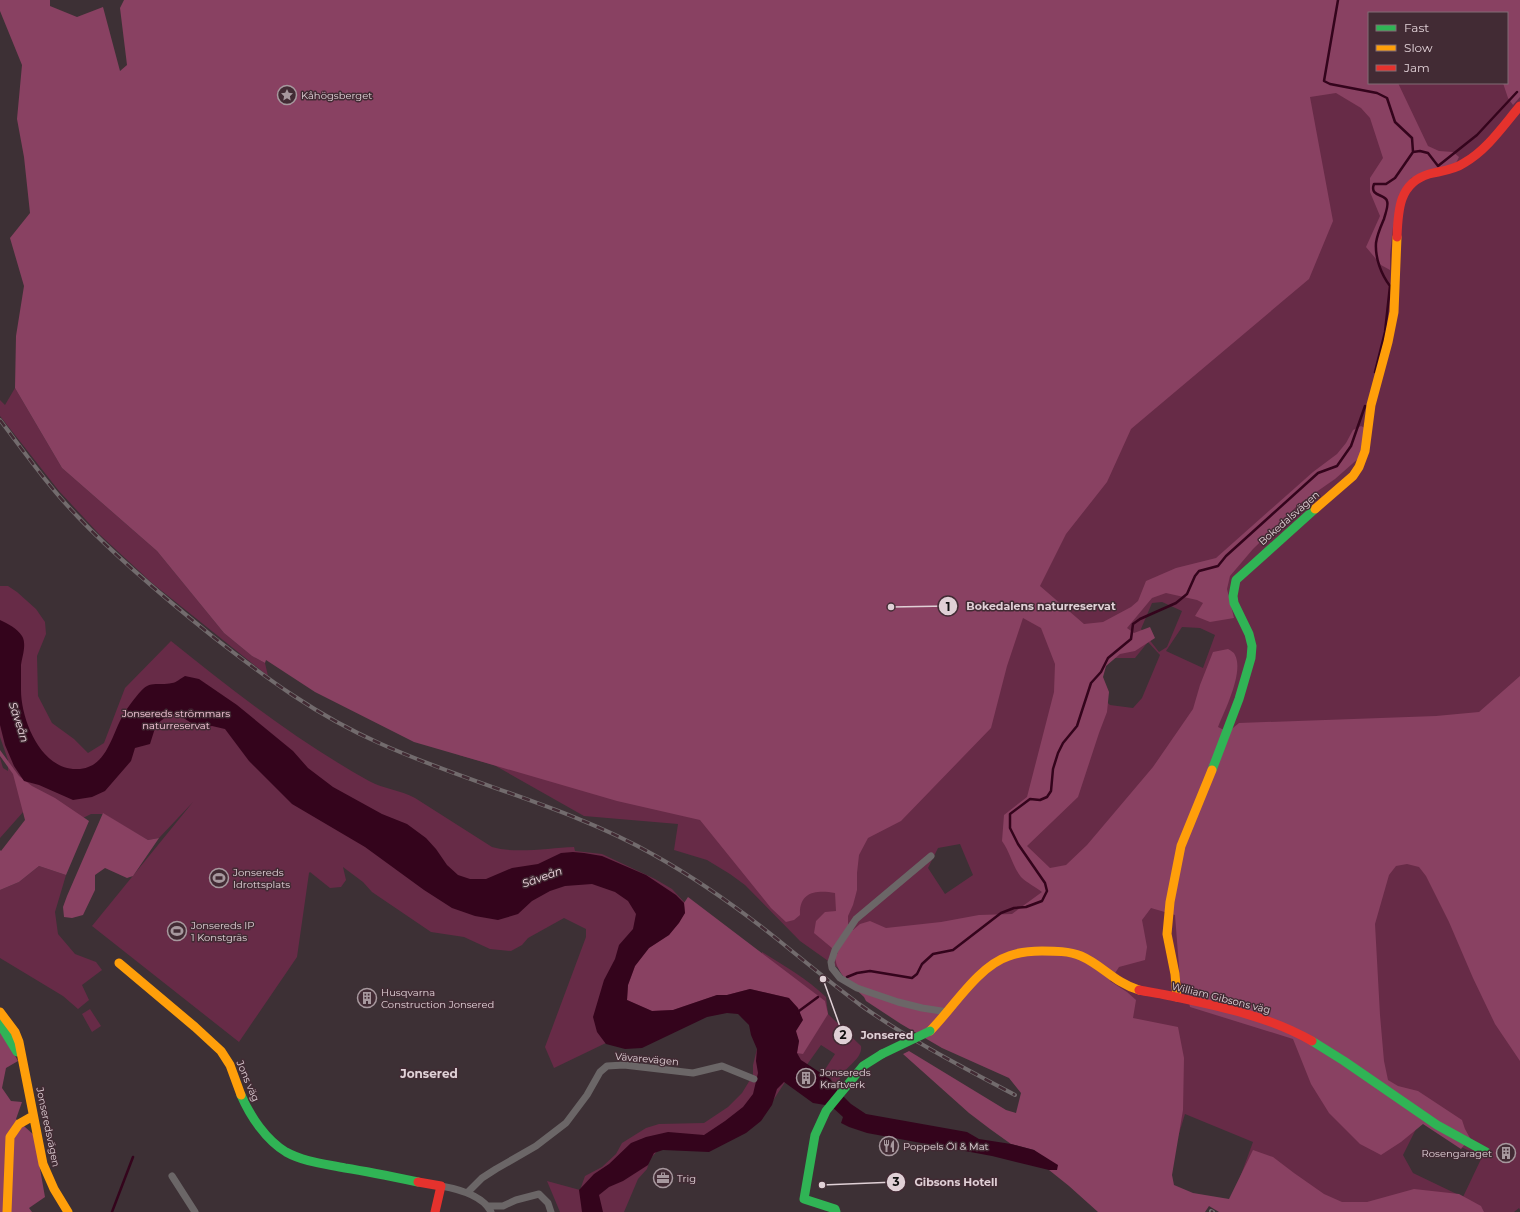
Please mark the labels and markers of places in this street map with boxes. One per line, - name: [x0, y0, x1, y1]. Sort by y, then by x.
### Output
- place icon: Kåhögsberget: [276, 84, 298, 106]
- place label: Kåhögsberget: [301, 89, 372, 102]
- callout: Bokedalens naturreservat: [938, 595, 1123, 618]
- place label: Jonsereds Idrottsplats: [232, 866, 290, 891]
- sports icon: Jonsereds Idrottsplats: [208, 867, 230, 889]
- place label: Jonsereds IP 1 Konstgräs: [190, 919, 254, 944]
- sports icon: Jonsereds IP 1 Konstgräs: [166, 920, 188, 942]
- place label: Husqvarna Construction Jonsered: [381, 986, 494, 1011]
- building icon: Husqvarna Construction Jonsered: [356, 987, 378, 1009]
- callout: Jonsered: [833, 1024, 922, 1047]
- place label: Jonsereds Kraftverk: [819, 1066, 871, 1091]
- building icon: Jonsereds Kraftverk: [795, 1067, 817, 1089]
- restaurant icon: Poppels Öl & Mat: [878, 1135, 900, 1157]
- place label: Poppels Öl & Mat: [903, 1140, 989, 1153]
- building icon: Rosengaraget: [1495, 1142, 1517, 1164]
- place label: Rosengaraget: [1422, 1147, 1492, 1160]
- office icon: Trig: [652, 1167, 674, 1189]
- callout: Gibsons Hotell: [886, 1171, 1005, 1194]
- place label: Trig: [677, 1172, 696, 1185]

